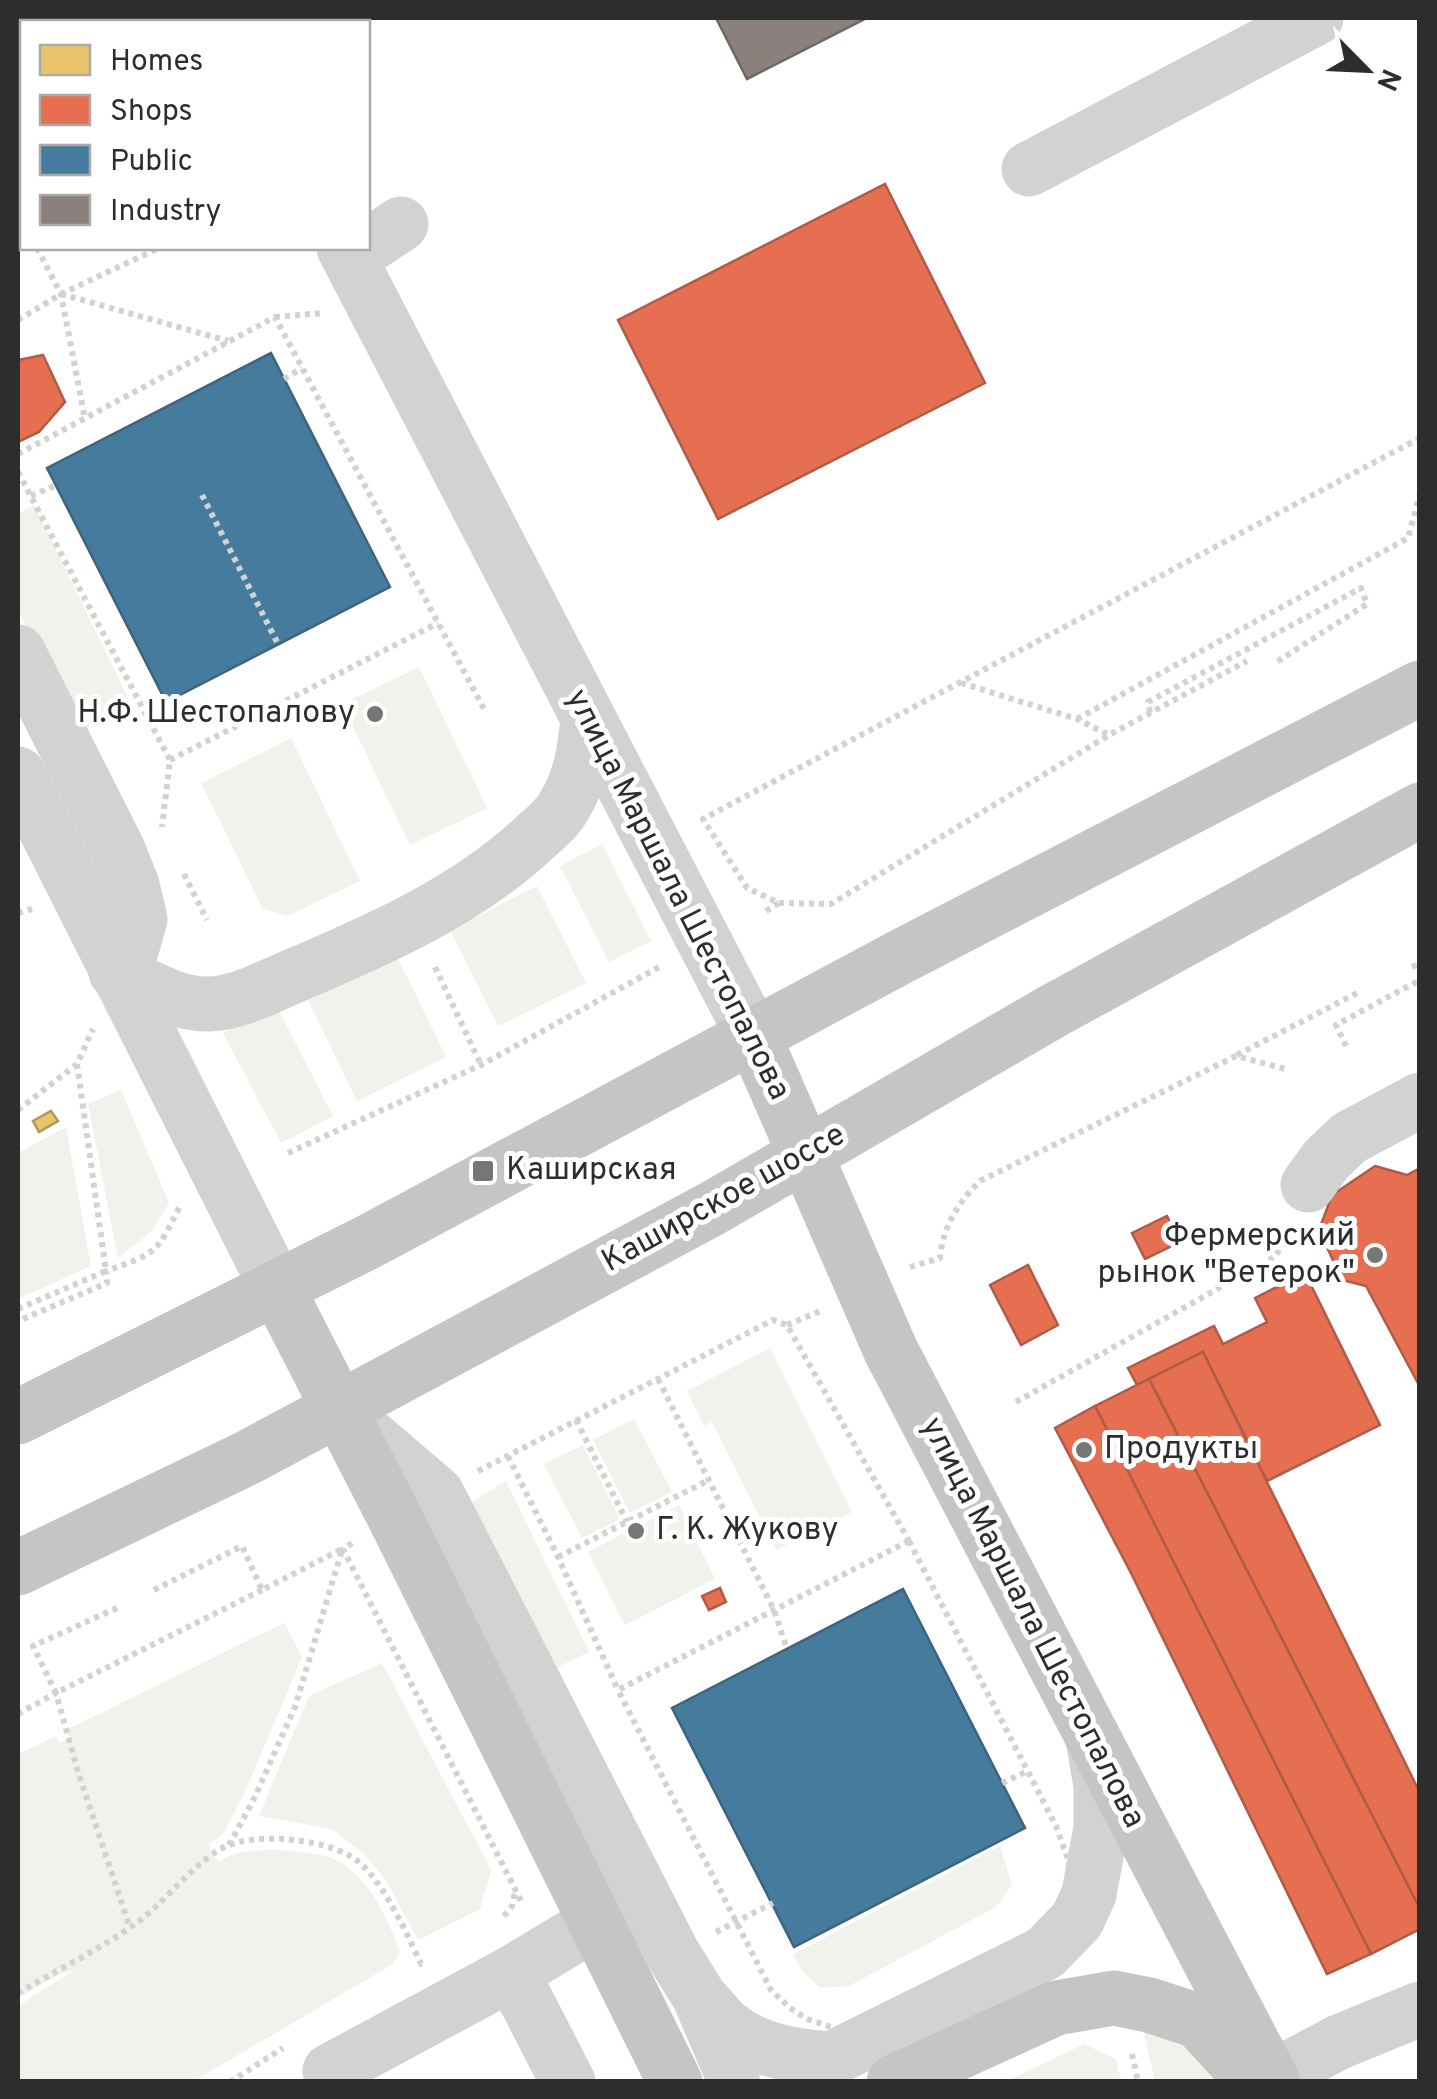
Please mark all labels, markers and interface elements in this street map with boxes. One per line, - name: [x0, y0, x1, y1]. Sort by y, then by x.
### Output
- legend: [20, 20, 370, 250]
- north arrow: [1317, 20, 1417, 120]
- text: Homes: [110, 44, 203, 81]
- text: N: [1367, 62, 1408, 95]
- text: Shops: [110, 94, 193, 131]
- text: Public: [110, 144, 193, 181]
- text: Industry: [110, 194, 221, 231]
- street label: улица Маршала Шестопалова: [556, 683, 798, 1107]
- place label: Н.Ф. Шестопалову: [77, 694, 355, 734]
- marker: Н.Ф. Шестопалову: [364, 703, 386, 725]
- street label: Каширское шоссе: [595, 1116, 853, 1282]
- place label: Каширская: [506, 1151, 677, 1191]
- marker: Каширская: [470, 1158, 496, 1184]
- place label: Фермерский рынок "Ветерок": [1097, 1217, 1355, 1294]
- marker: Фермерский рынок "Ветерок": [1364, 1244, 1386, 1266]
- street label: улица Маршала Шестопалова: [911, 1411, 1153, 1835]
- place label: Продукты: [1104, 1430, 1258, 1470]
- marker: Продукты: [1073, 1439, 1095, 1461]
- place label: Г. К. Жукову: [656, 1511, 838, 1551]
- marker: Г. К. Жукову: [625, 1520, 647, 1542]

